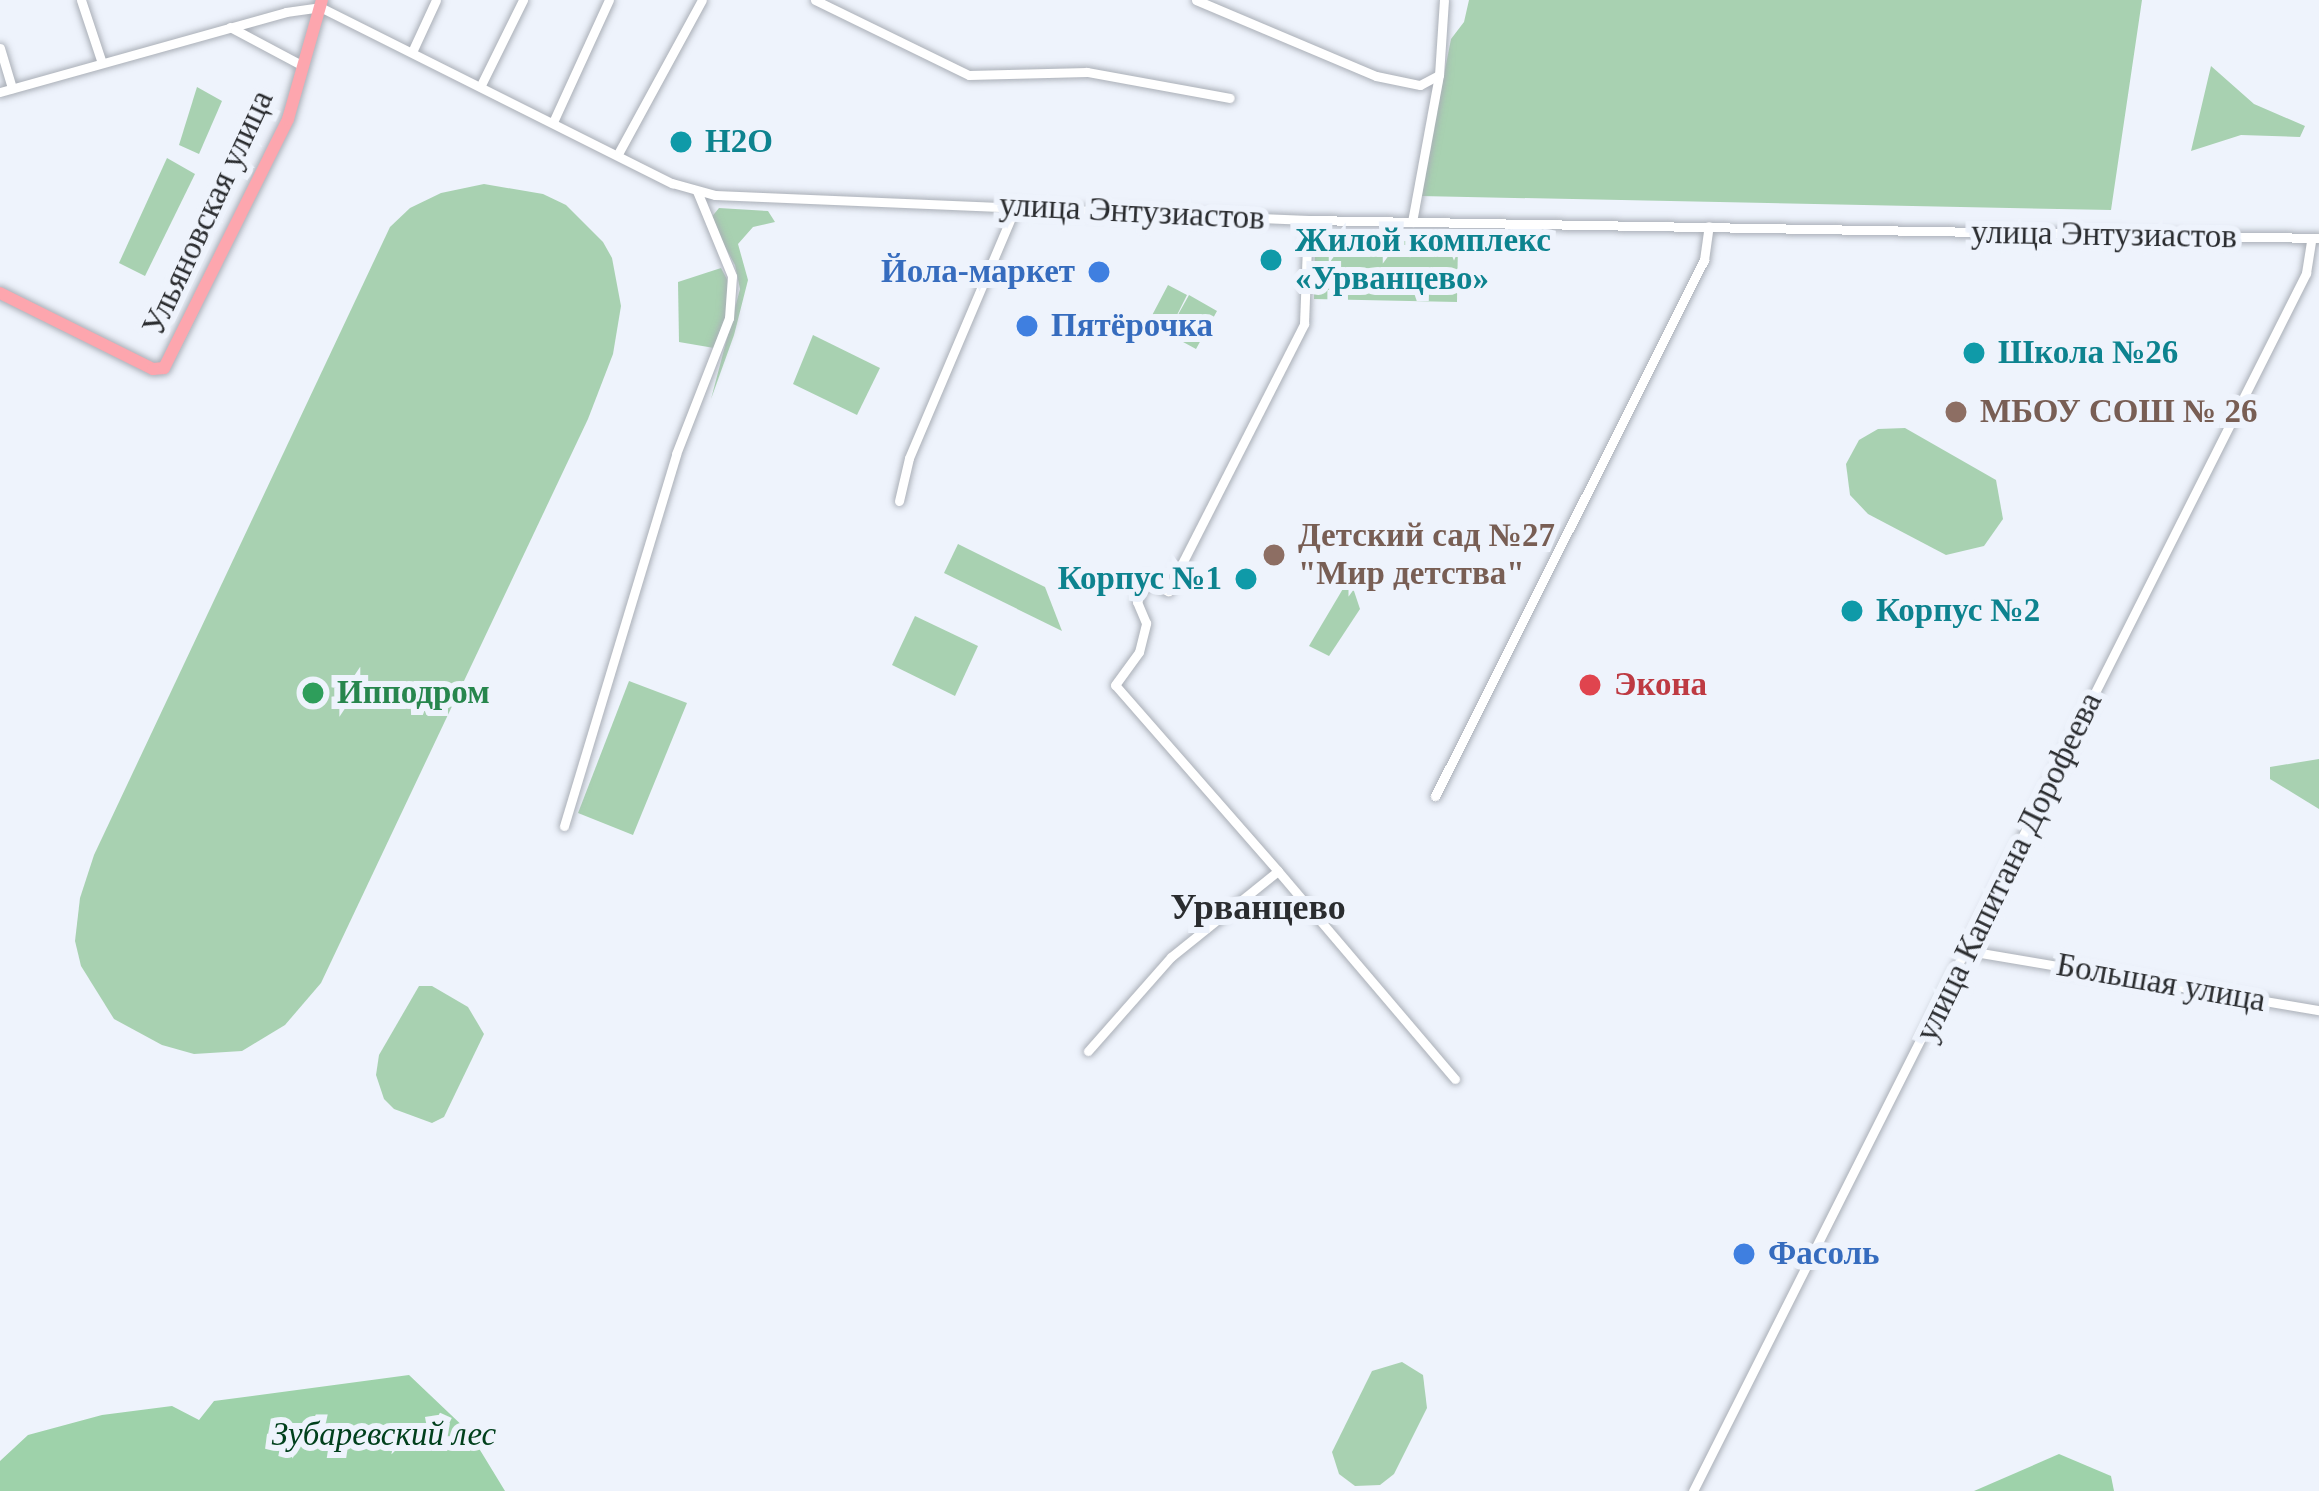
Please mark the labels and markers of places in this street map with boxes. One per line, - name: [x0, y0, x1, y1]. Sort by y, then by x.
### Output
- place label: H2O: [705, 122, 773, 162]
- marker: H2O: [668, 129, 694, 155]
- place label: Жилой комплекс «Урванцево»: [1295, 221, 1551, 299]
- marker: Жилой комплекс «Урванцево»: [1258, 247, 1284, 273]
- place label: Йола-маркет: [881, 252, 1075, 292]
- marker: Йола-маркет: [1086, 259, 1112, 285]
- place label: Пятёрочка: [1051, 306, 1213, 346]
- marker: Пятёрочка: [1014, 313, 1040, 339]
- place label: Школа №26: [1998, 333, 2178, 373]
- marker: Школа №26: [1961, 340, 1987, 366]
- place label: МБОУ СОШ № 26: [1980, 392, 2257, 432]
- marker: МБОУ СОШ № 26: [1943, 399, 1969, 425]
- place label: Детский сад №27 "Мир детства": [1298, 516, 1555, 594]
- marker: Детский сад №27 "Мир детства": [1261, 542, 1287, 568]
- place label: Корпус №1: [1058, 559, 1222, 599]
- marker: Корпус №1: [1233, 566, 1259, 592]
- place label: Корпус №2: [1876, 591, 2040, 631]
- marker: Корпус №2: [1839, 598, 1865, 624]
- place label: Экона: [1614, 665, 1707, 705]
- marker: Экона: [1577, 672, 1603, 698]
- place label: Ипподром: [337, 673, 490, 713]
- marker: Ипподром: [300, 680, 326, 706]
- place label: Фасоль: [1768, 1234, 1880, 1274]
- marker: Фасоль: [1731, 1241, 1757, 1267]

